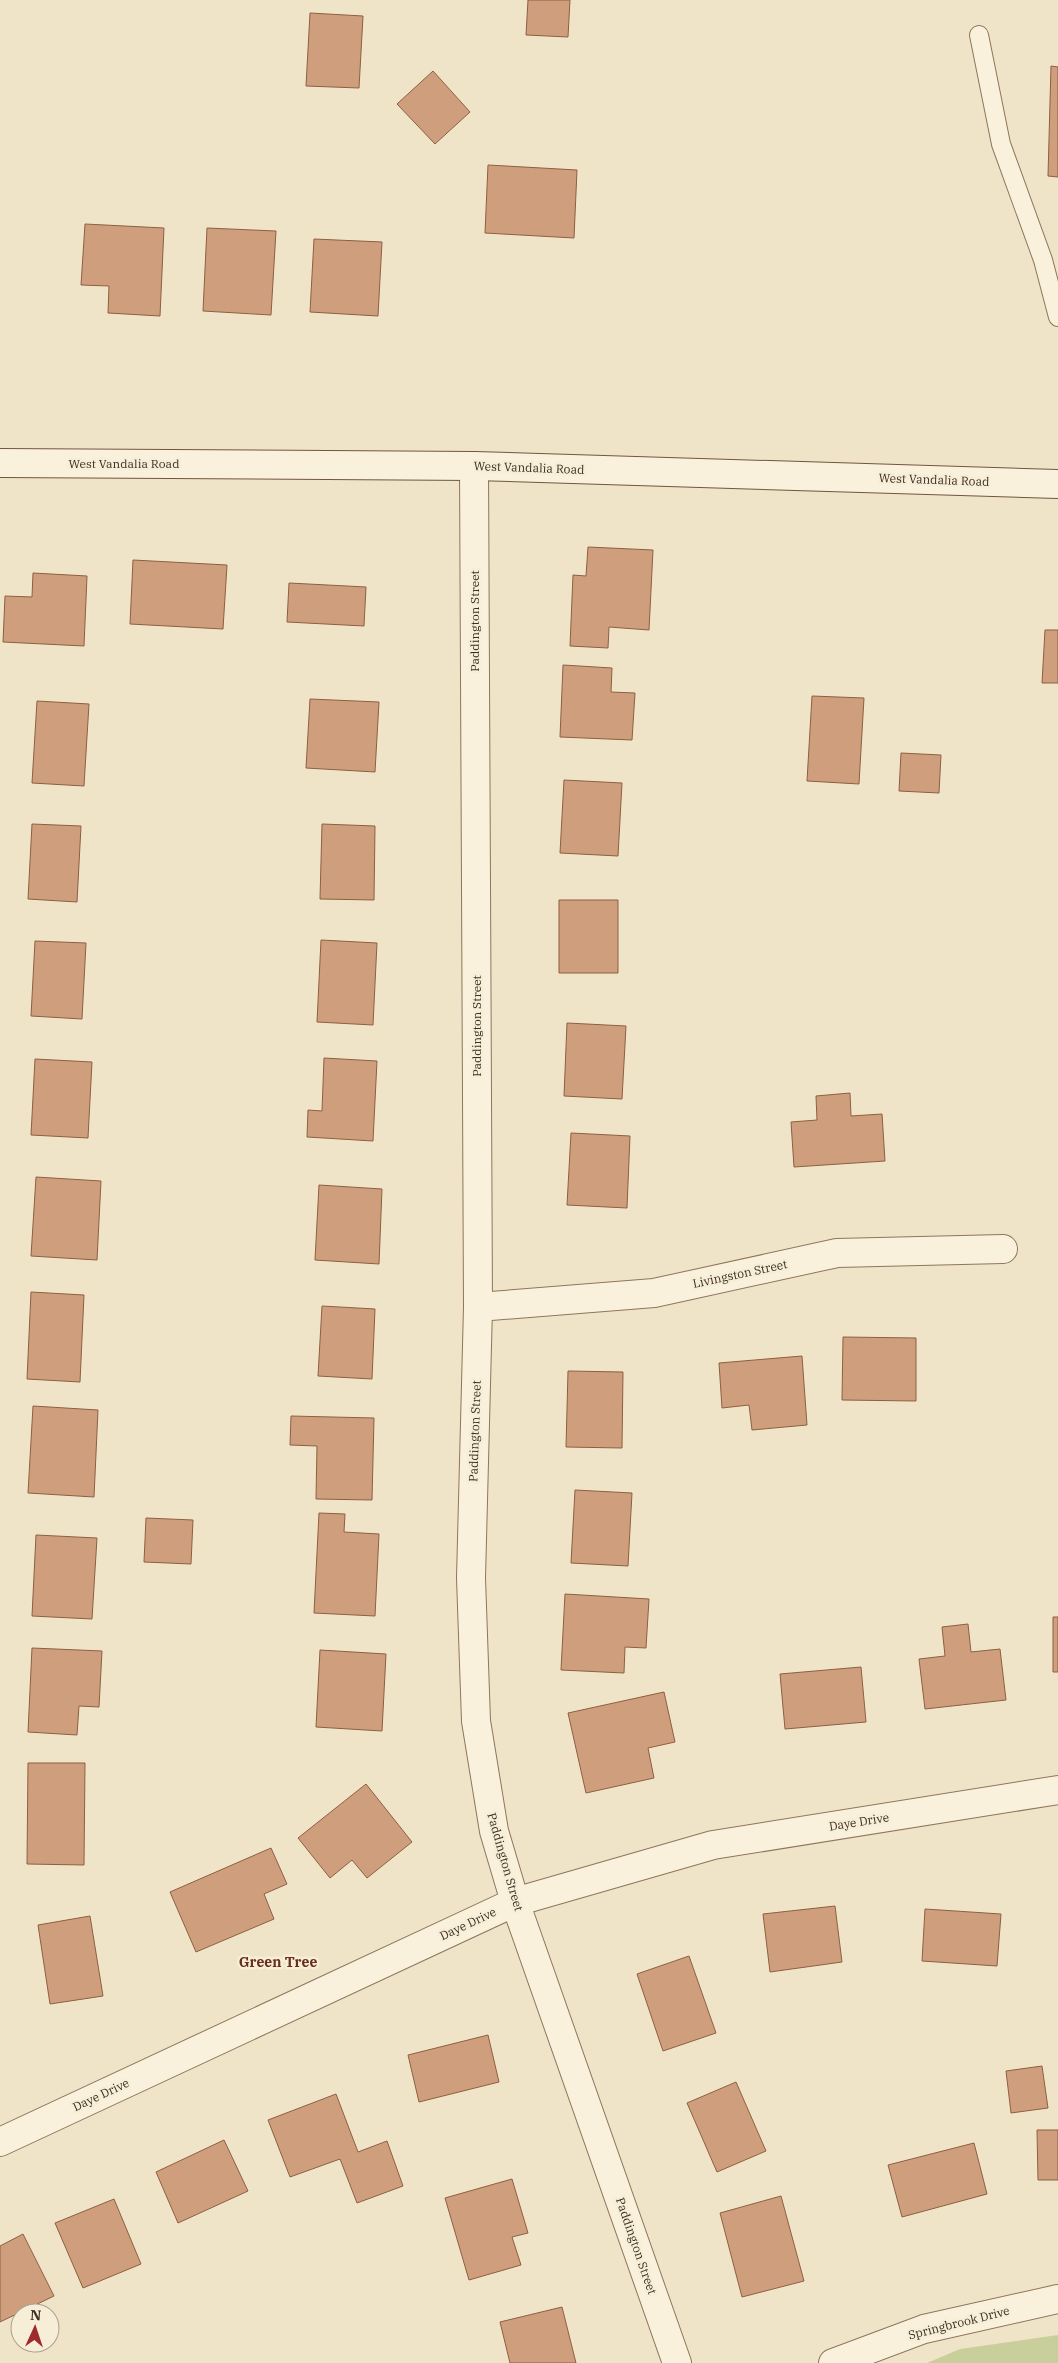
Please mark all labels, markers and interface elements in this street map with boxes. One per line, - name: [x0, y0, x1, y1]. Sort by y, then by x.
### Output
- street label: West Vandalia Road: [69, 456, 179, 471]
- street label: West Vandalia Road: [473, 458, 585, 477]
- street label: West Vandalia Road: [878, 470, 990, 489]
- street label: Paddington Street: [467, 570, 482, 672]
- street label: Paddington Street: [469, 975, 484, 1077]
- street label: Livingston Street: [691, 1256, 789, 1291]
- street label: Paddington Street: [465, 1380, 484, 1482]
- street label: Daye Drive: [828, 1809, 890, 1834]
- street label: Paddington Street: [484, 1811, 527, 1913]
- street label: Daye Drive: [437, 1904, 498, 1943]
- district label: Green Tree: [239, 1953, 317, 1971]
- street label: Daye Drive: [70, 2075, 131, 2114]
- street label: Paddington Street: [613, 2195, 660, 2296]
- north arrow: [10, 2303, 60, 2353]
- street label: Springbrook Drive: [907, 2303, 1011, 2342]
- text: N: [30, 2306, 42, 2324]

